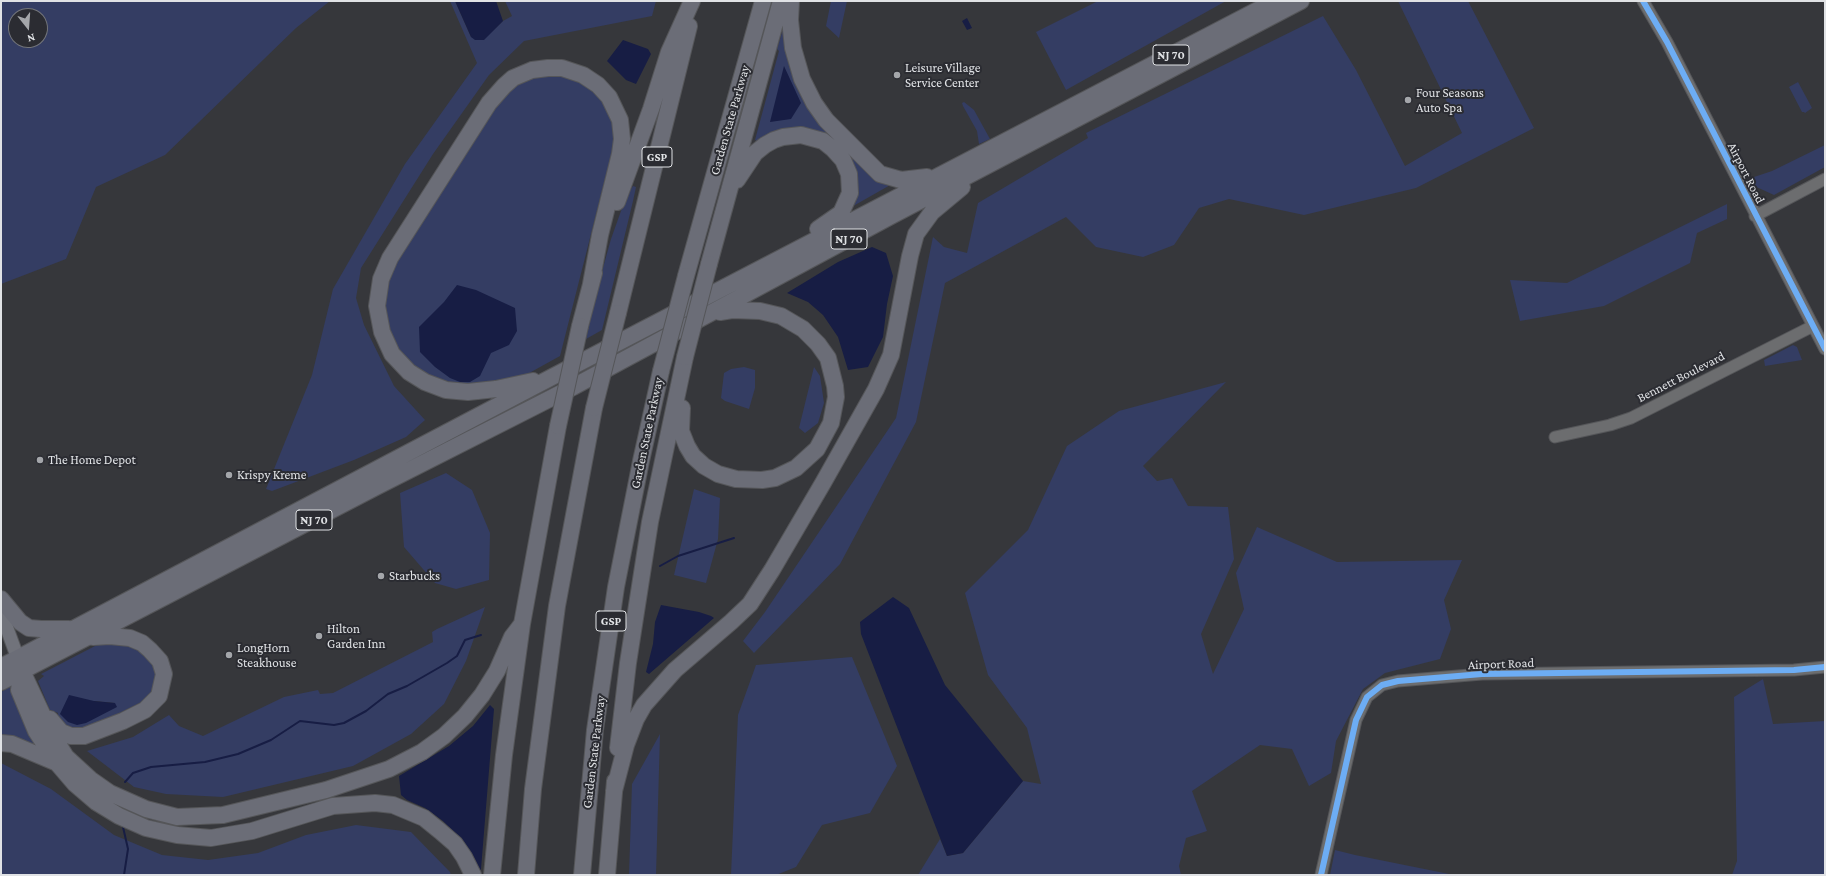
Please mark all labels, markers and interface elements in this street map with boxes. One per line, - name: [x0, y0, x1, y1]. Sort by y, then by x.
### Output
- north arrow: [8, 8, 48, 48]
- text: N: [26, 32, 37, 45]
- road number: NJ 70: [1153, 45, 1189, 65]
- place label: Leisure Village Service Center: [905, 60, 980, 91]
- street label: Garden State Parkway: [707, 63, 753, 177]
- marker: Leisure Village Service Center: [892, 70, 902, 80]
- place label: Four Seasons Auto Spa: [1416, 85, 1484, 116]
- marker: Four Seasons Auto Spa: [1403, 95, 1413, 105]
- street label: Airport Road: [1724, 140, 1768, 206]
- road number: GSP: [642, 147, 672, 167]
- road number: NJ 70: [831, 229, 867, 249]
- street label: Bennett Boulevard: [1635, 348, 1727, 406]
- street label: Garden State Parkway: [628, 376, 666, 490]
- place label: The Home Depot: [48, 452, 136, 468]
- marker: The Home Depot: [35, 455, 45, 465]
- place label: Krispy Kreme: [237, 467, 306, 483]
- marker: Krispy Kreme: [224, 470, 234, 480]
- road number: NJ 70: [296, 510, 332, 530]
- place label: Starbucks: [389, 568, 440, 584]
- marker: Starbucks: [376, 571, 386, 581]
- road number: GSP: [596, 611, 626, 631]
- place label: Hilton Garden Inn: [327, 621, 385, 652]
- marker: Hilton Garden Inn: [314, 631, 324, 641]
- place label: LongHorn Steakhouse: [237, 640, 296, 671]
- marker: LongHorn Steakhouse: [224, 650, 234, 660]
- street label: Airport Road: [1468, 655, 1534, 673]
- street label: Garden State Parkway: [579, 695, 609, 809]

